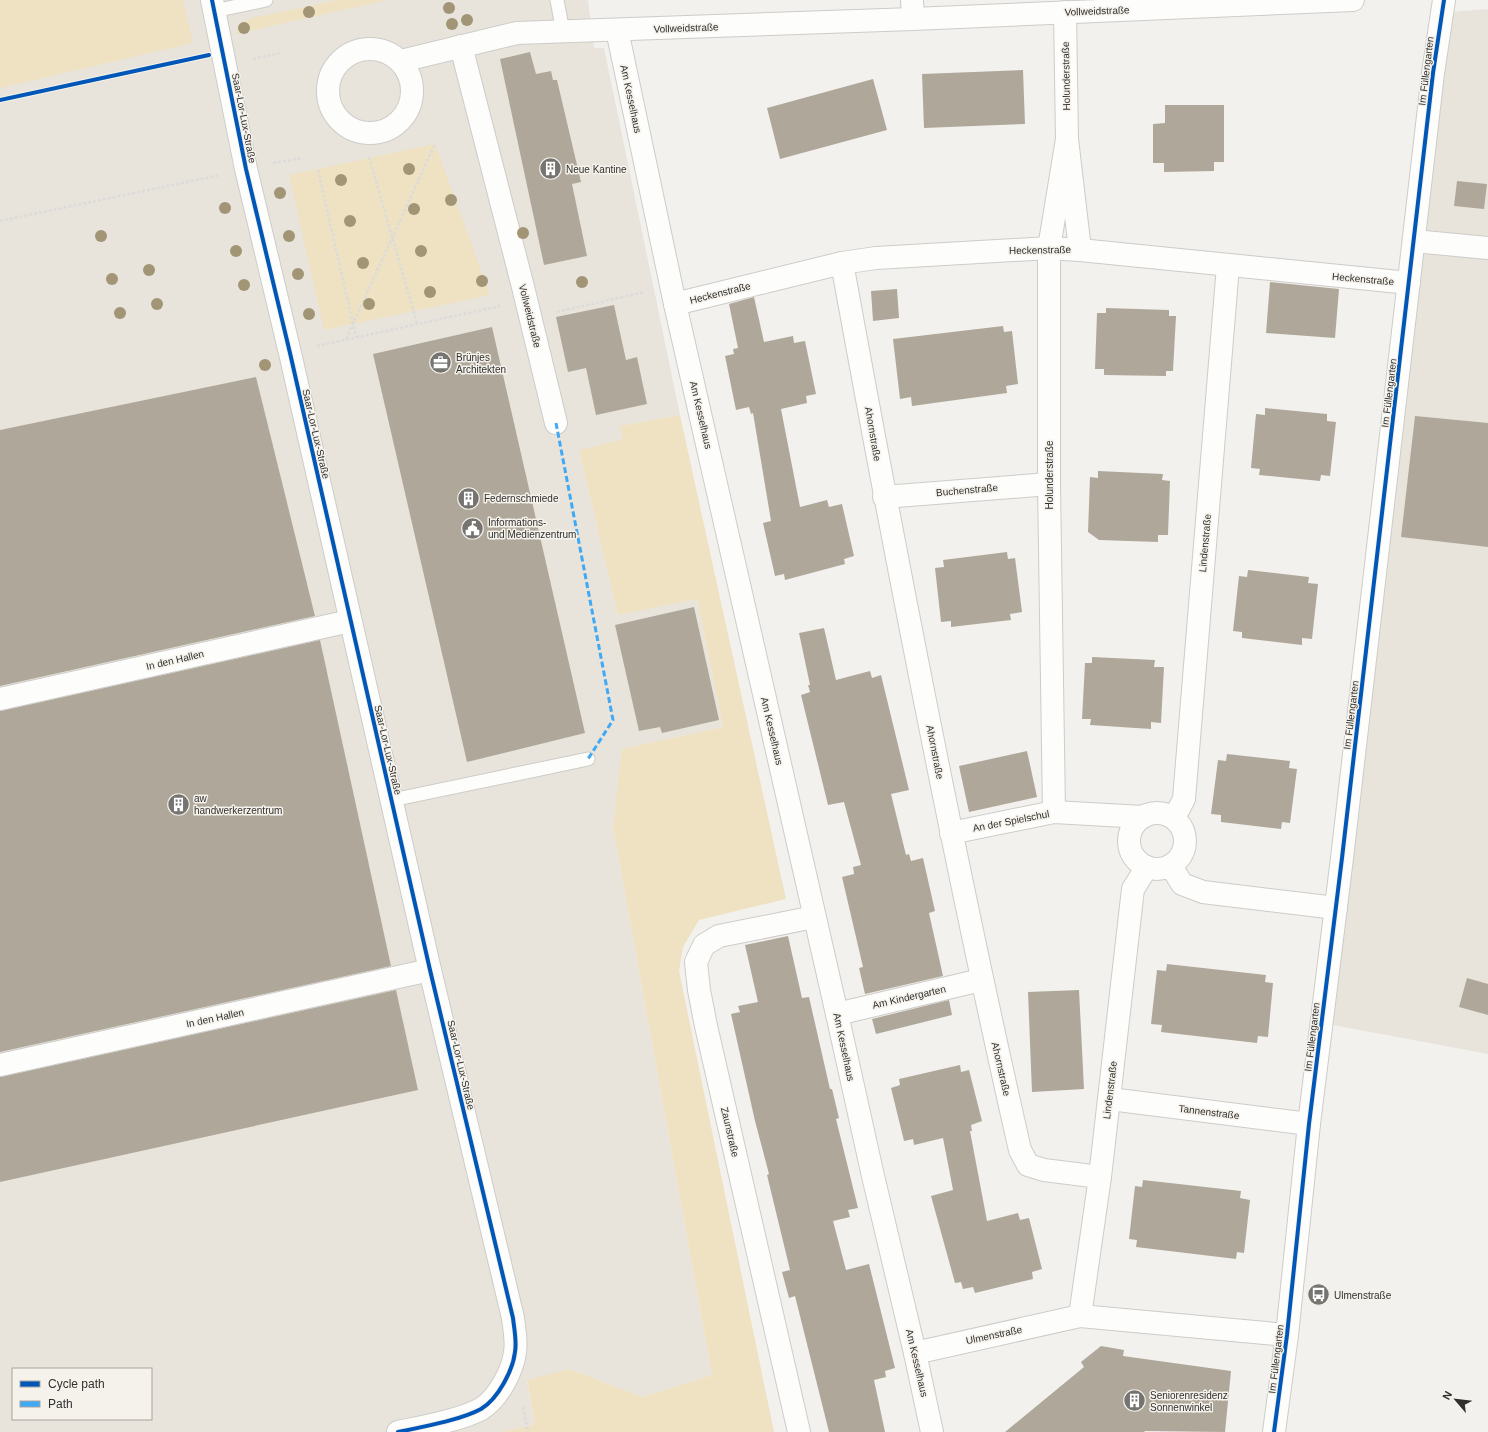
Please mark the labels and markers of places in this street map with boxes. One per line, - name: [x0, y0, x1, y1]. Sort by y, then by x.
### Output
- building icon: Neue Kantine: [538, 156, 564, 182]
- place label: Neue Kantine: [566, 164, 627, 175]
- office icon: Brünjes Architekten: [427, 350, 453, 376]
- place label: Brünjes Architekten: [456, 352, 506, 375]
- building icon: Federnschmiede: [456, 485, 482, 511]
- place label: Federnschmiede: [484, 493, 559, 504]
- public building icon: Informations- und Medienzentrum: [460, 515, 486, 541]
- place label: Informations- und Medienzentrum: [488, 517, 576, 540]
- building icon: aw handwerkerzentrum: [165, 791, 191, 817]
- place label: aw handwerkerzentrum: [194, 793, 282, 816]
- bus stop icon: Ulmenstraße: [1305, 1282, 1331, 1308]
- place label: Ulmenstraße: [1334, 1290, 1392, 1301]
- building icon: Seniorenresidenz Sonnenwinkel: [1122, 1388, 1148, 1414]
- place label: Seniorenresidenz Sonnenwinkel: [1150, 1390, 1228, 1413]

